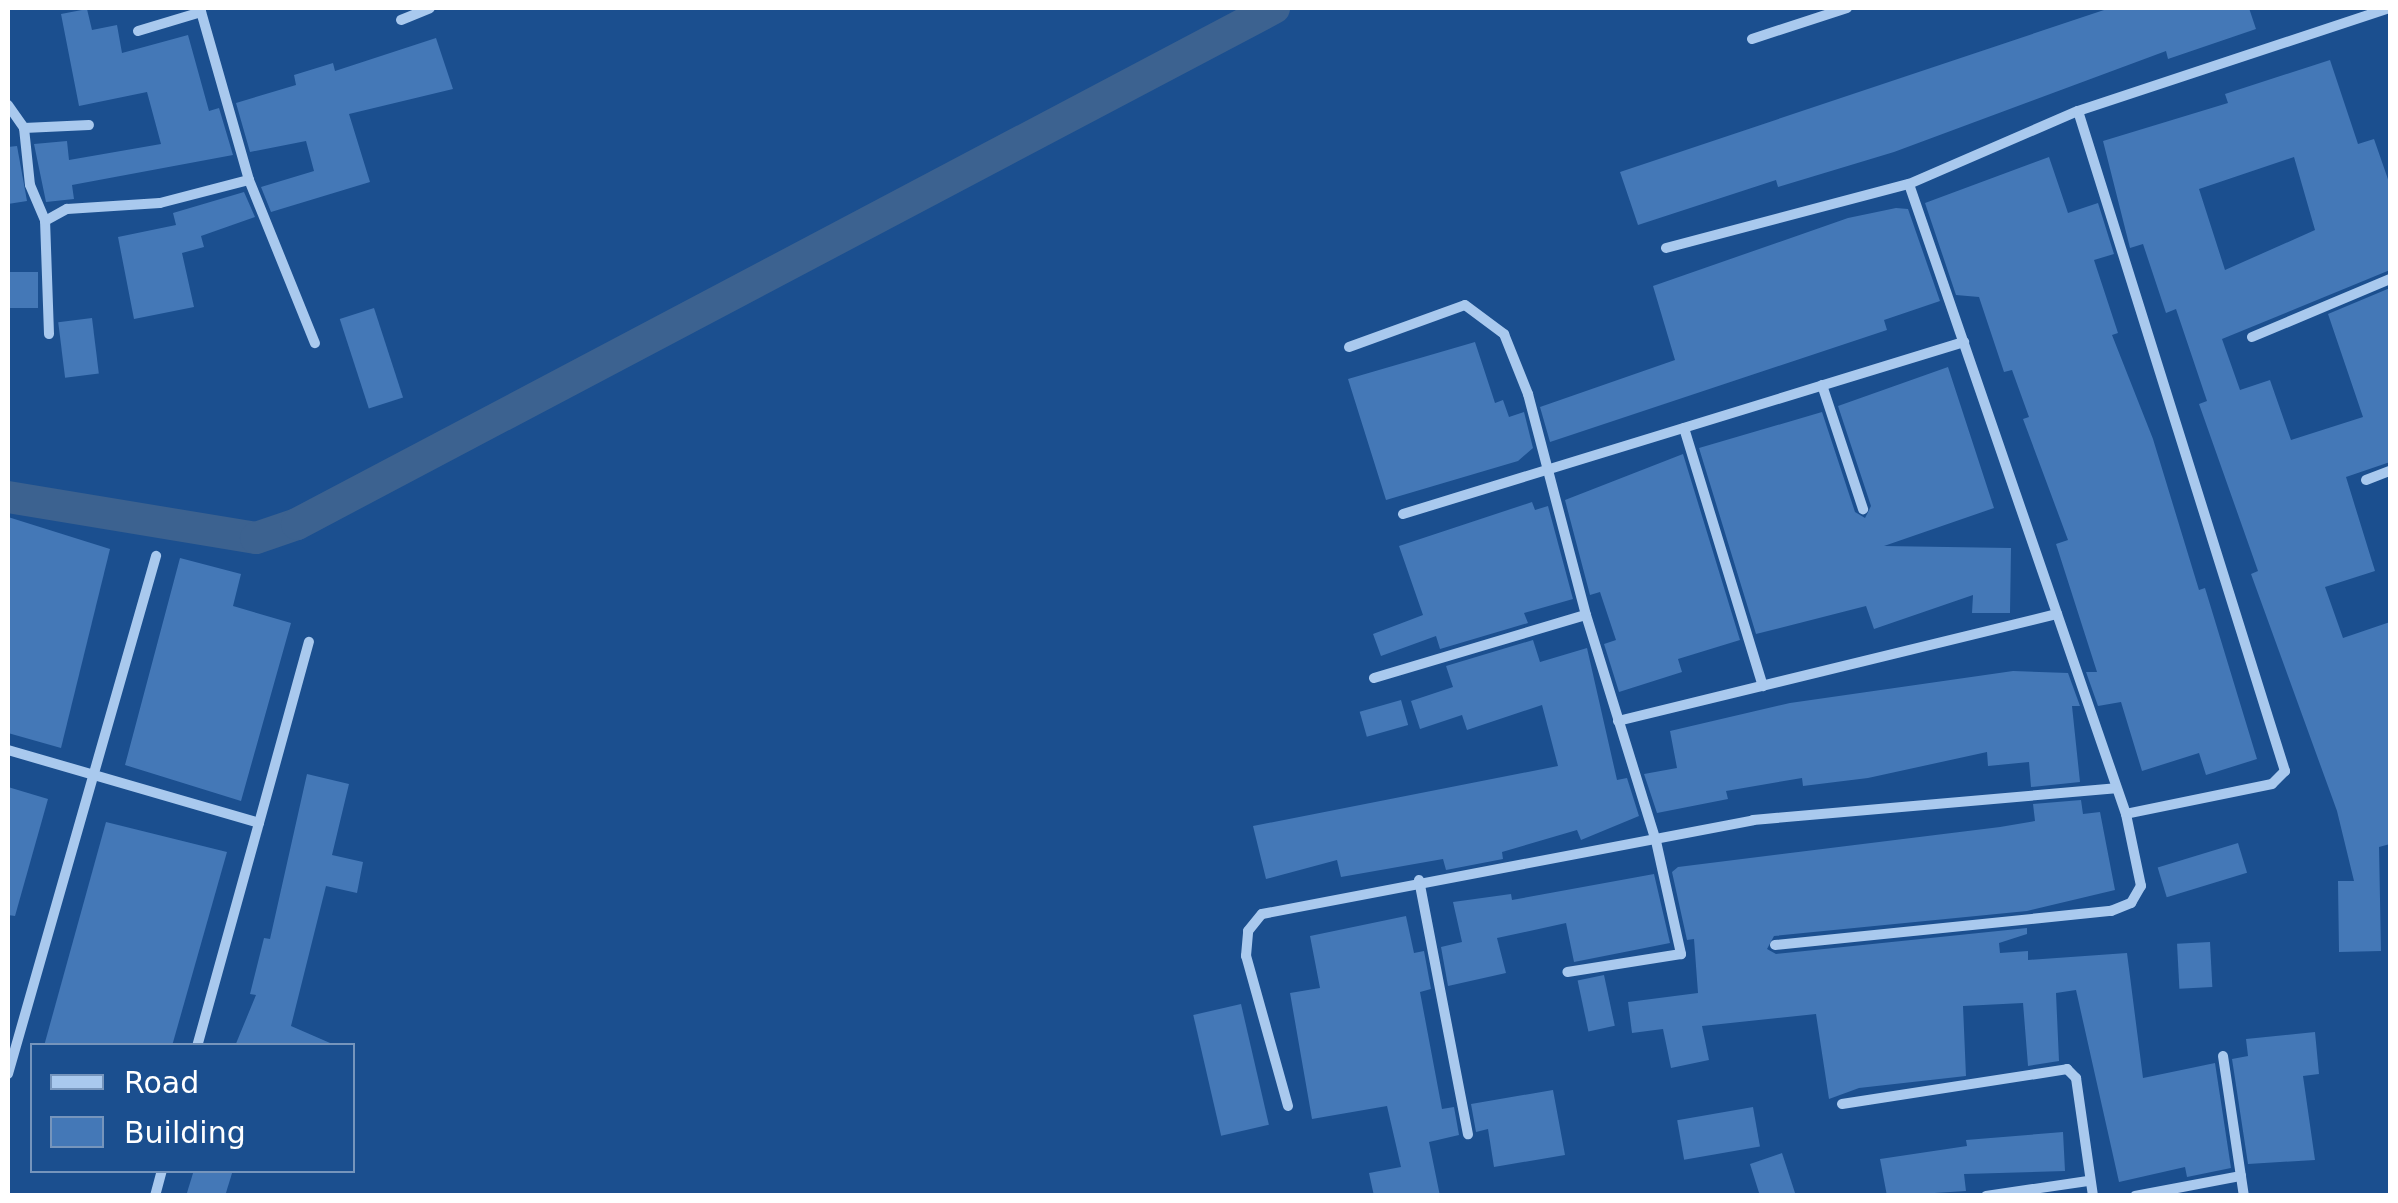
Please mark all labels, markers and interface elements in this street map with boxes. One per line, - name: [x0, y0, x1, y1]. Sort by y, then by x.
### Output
- legend: [30, 1043, 355, 1173]
- text: Road: [124, 1065, 199, 1100]
- text: Building: [124, 1115, 246, 1150]

